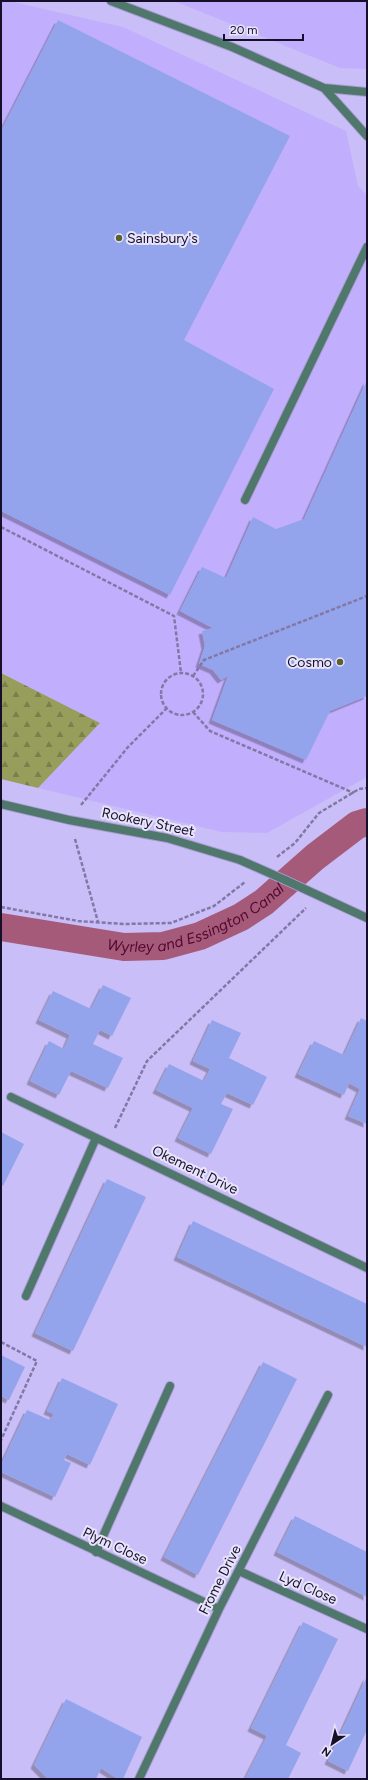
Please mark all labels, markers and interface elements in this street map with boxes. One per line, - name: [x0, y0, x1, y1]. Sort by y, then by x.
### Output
- scale bar: [224, 16, 303, 42]
- text: 20 m: [230, 23, 258, 37]
- place label: Sainsbury's: [127, 230, 198, 247]
- marker: Sainsbury's: [114, 233, 124, 243]
- place label: Cosmo: [287, 654, 332, 671]
- marker: Cosmo: [335, 657, 345, 667]
- street label: Rookery Street: [100, 804, 196, 840]
- water label: Wyrley and Essington Canal: [106, 879, 288, 956]
- street label: Okement Drive: [149, 1142, 241, 1198]
- street label: Plym Close: [80, 1524, 150, 1569]
- street label: Frome Drive: [195, 1542, 245, 1618]
- street label: Lyd Close: [276, 1568, 340, 1608]
- north arrow: [312, 1724, 352, 1764]
- text: N: [319, 1744, 334, 1760]

